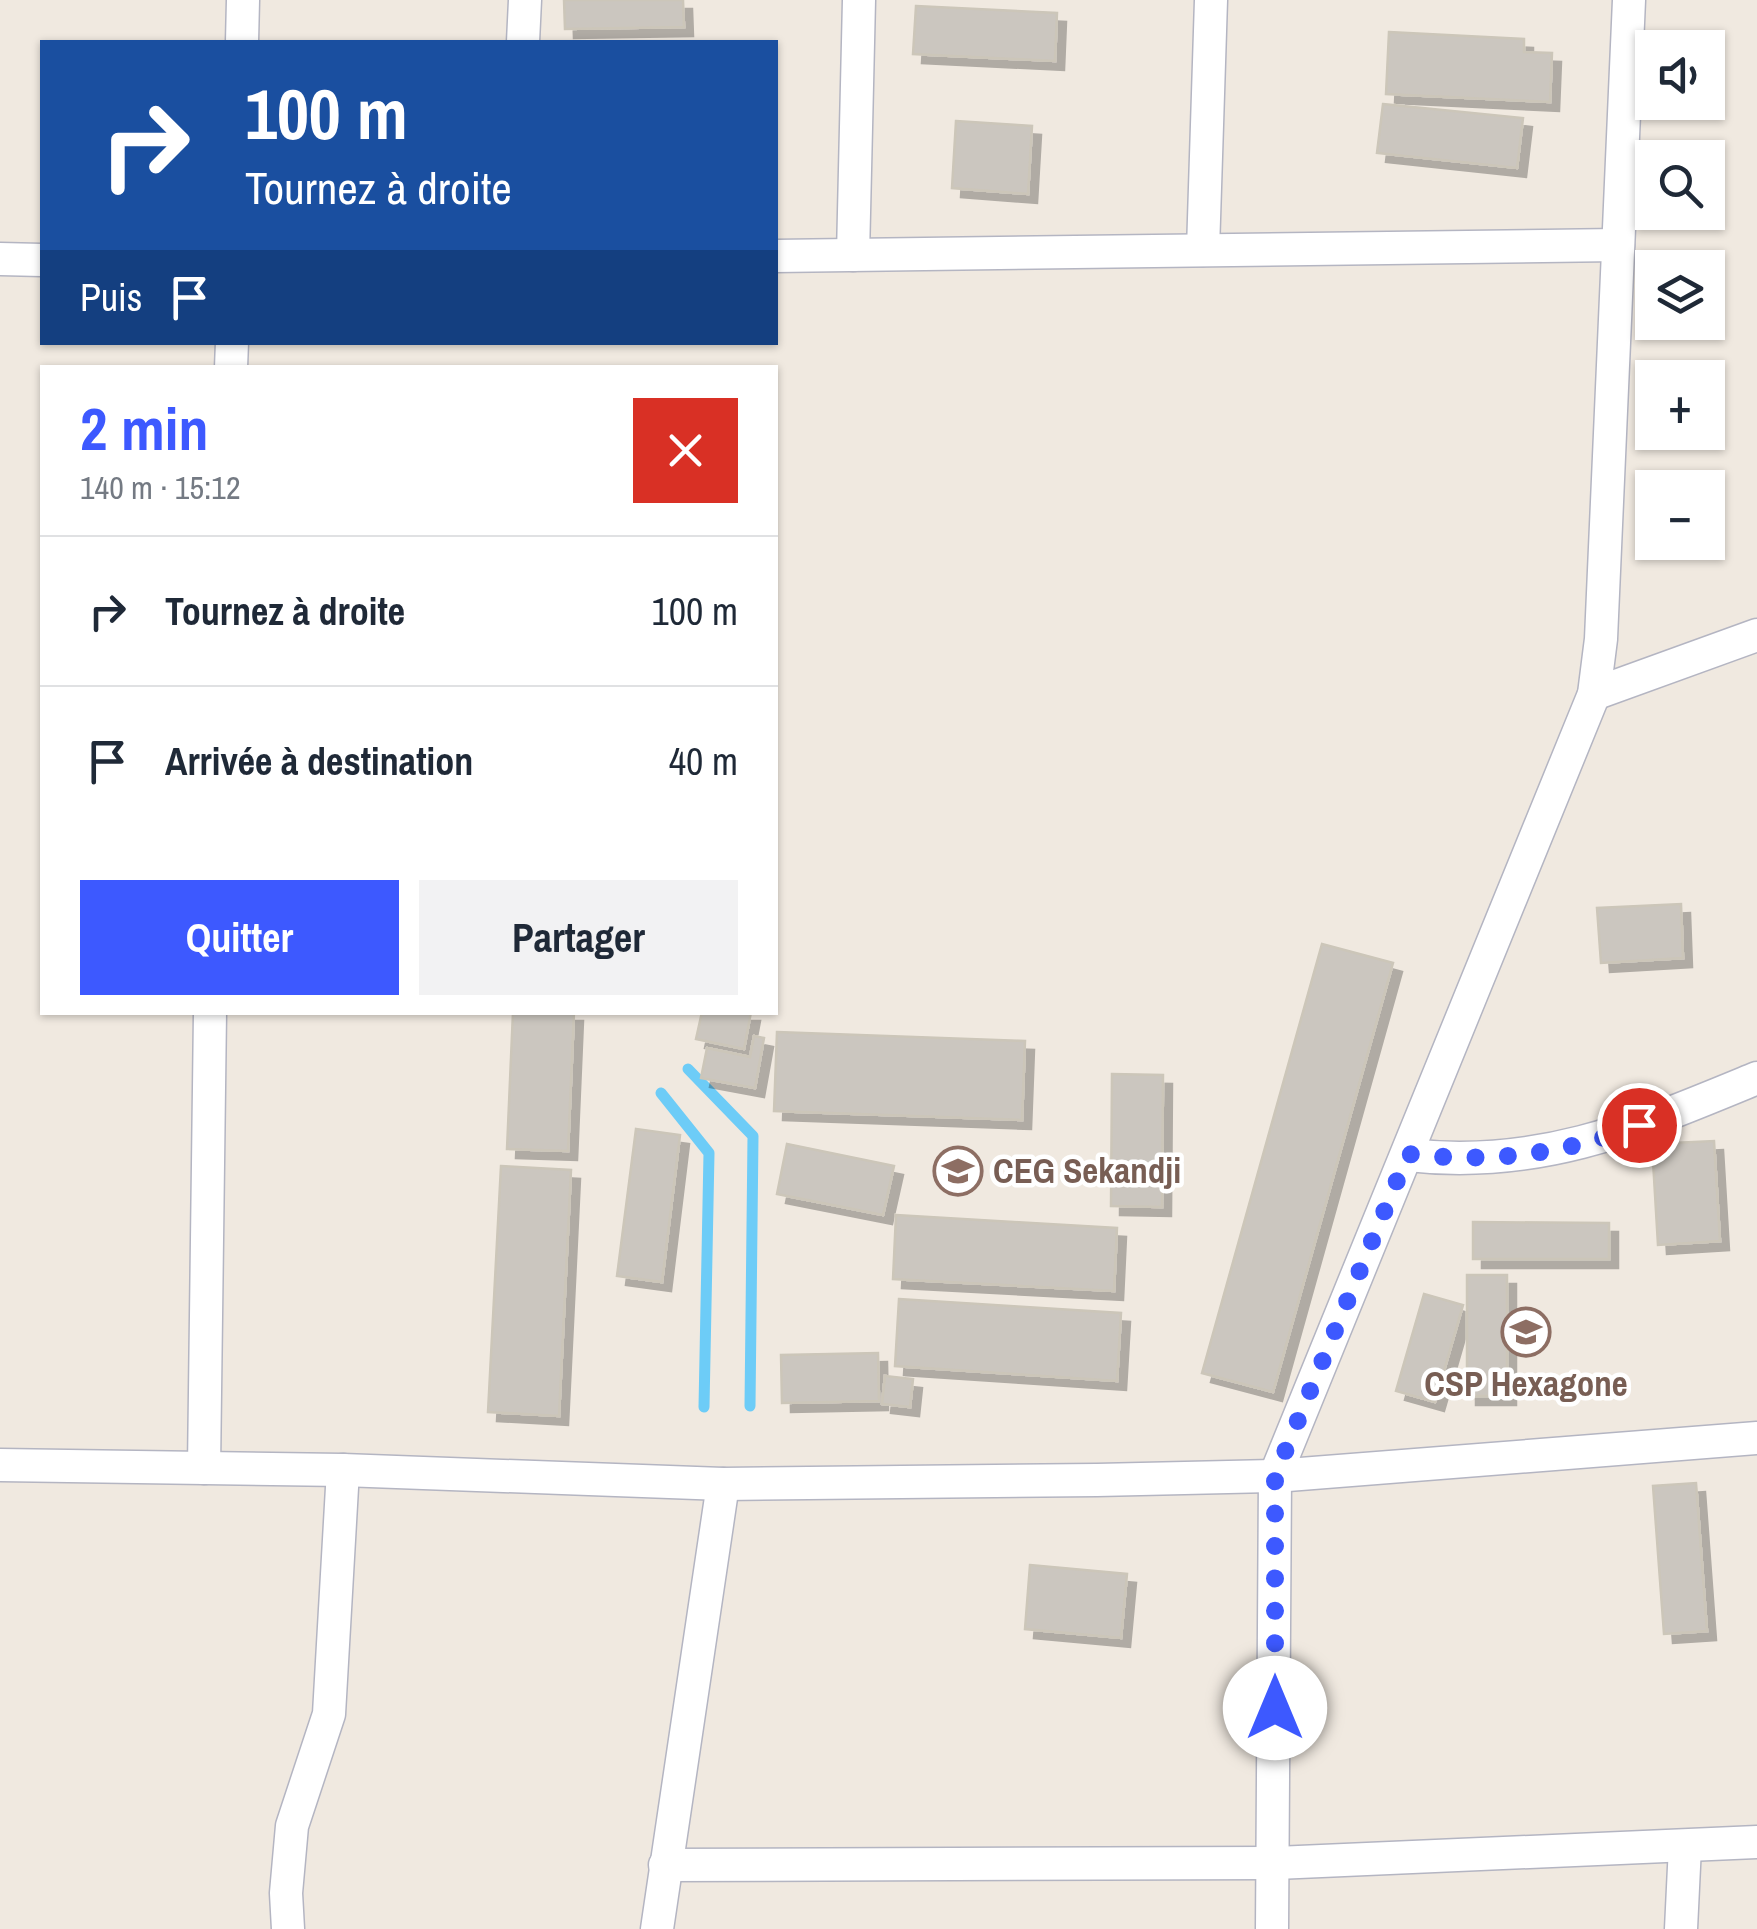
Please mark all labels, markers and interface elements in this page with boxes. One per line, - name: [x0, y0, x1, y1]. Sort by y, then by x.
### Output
- map controls: [1635, 30, 1725, 560]
- button: sound: [1635, 30, 1725, 120]
- text: 100 m: [245, 67, 408, 161]
- icon: right: [80, 80, 210, 210]
- button: search: [1635, 140, 1725, 230]
- text: Tournez à droite: [245, 157, 512, 218]
- button: layers: [1635, 250, 1725, 340]
- icon: arrive: [162, 270, 217, 325]
- text: Puis: [80, 272, 142, 323]
- button: +: [1635, 360, 1725, 450]
- text: 2 min: [80, 388, 209, 469]
- button: close: [633, 398, 738, 503]
- text: 140 m · 15:12: [80, 466, 240, 509]
- button: −: [1635, 470, 1725, 560]
- icon: right: [80, 584, 135, 639]
- text: Tournez à droite: [165, 586, 405, 637]
- text: 100 m: [651, 586, 738, 637]
- icon: arrive: [80, 734, 135, 789]
- text: Arrivée à destination: [165, 736, 473, 787]
- text: 40 m: [669, 736, 738, 787]
- button: Quitter: [80, 880, 399, 995]
- button: Partager: [419, 880, 738, 995]
- pin: [1597, 1083, 1682, 1168]
- icon: arrive: [1612, 1098, 1667, 1153]
- school or university icon: CEG Sekandji: [932, 1145, 984, 1197]
- place label: CEG Sekandji: [993, 1147, 1181, 1194]
- school or university icon: CSP Hexagone: [1500, 1306, 1552, 1358]
- place label: CSP Hexagone: [1424, 1360, 1628, 1407]
- position arrow: [1223, 1656, 1327, 1760]

